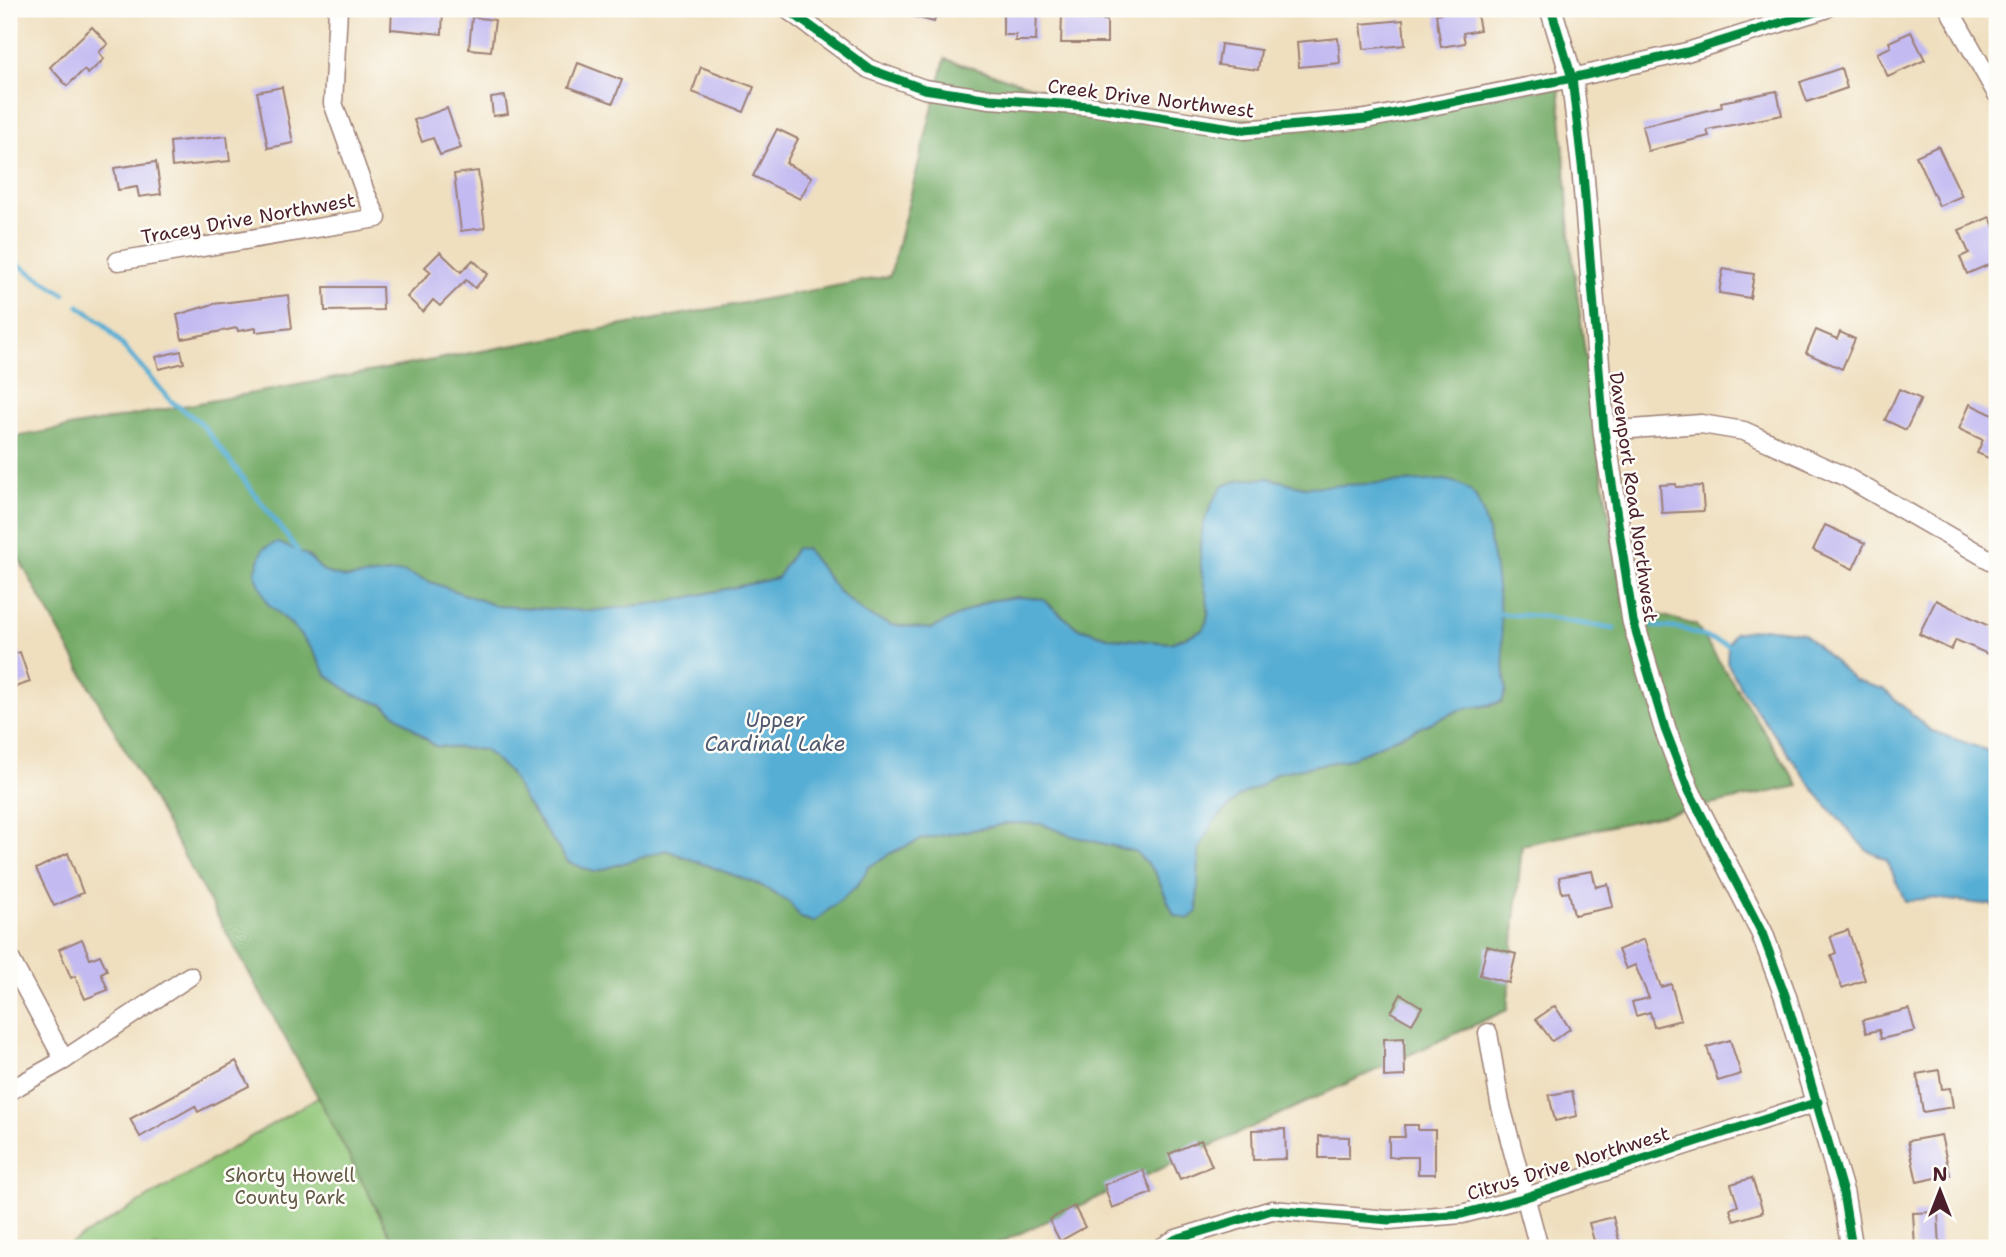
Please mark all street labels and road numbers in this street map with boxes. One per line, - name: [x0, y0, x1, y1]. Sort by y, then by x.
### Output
- street label: Creek Drive Northwest: [1046, 73, 1256, 124]
- street label: Tracey Drive Northwest: [139, 187, 357, 250]
- street label: Davenport Road Northwest: [1604, 370, 1663, 624]
- street label: Citrus Drive Northwest: [1464, 1121, 1672, 1206]

